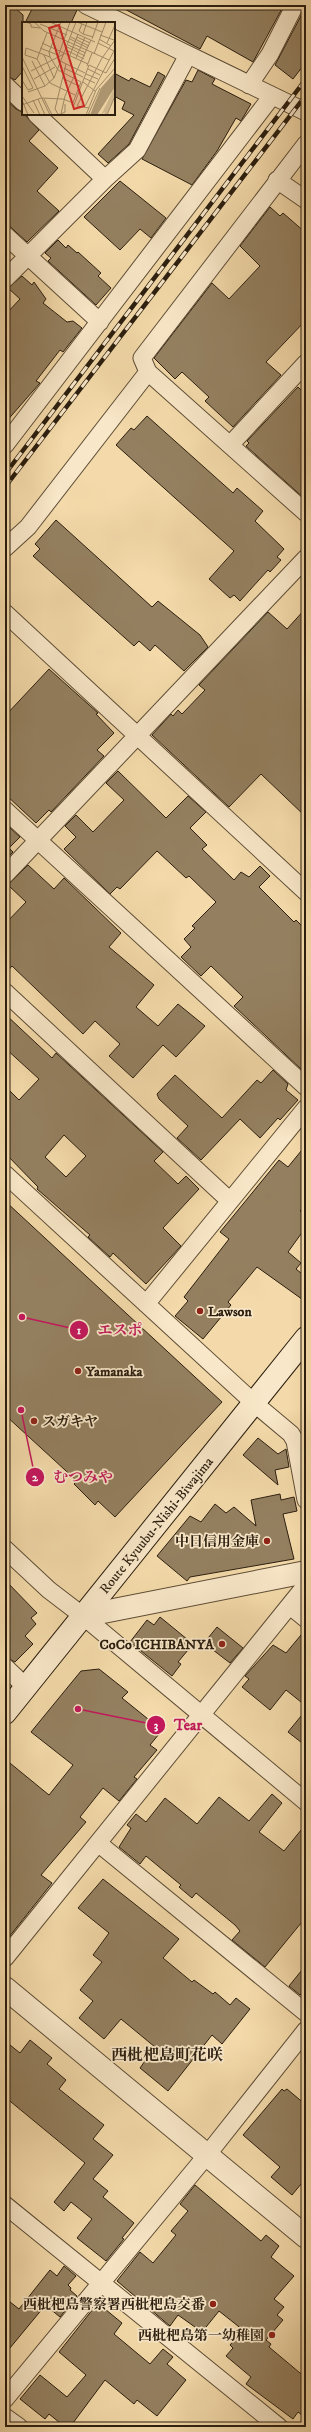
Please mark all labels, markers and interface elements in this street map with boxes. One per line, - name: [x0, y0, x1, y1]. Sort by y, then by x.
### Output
- inset map: [22, 22, 115, 115]
- place label: Lawson: [208, 1303, 252, 1321]
- marker: Lawson: [195, 1306, 205, 1316]
- callout: エスポ: [69, 1316, 150, 1343]
- text: エスポ: [97, 1321, 143, 1340]
- text: 1: [77, 1323, 82, 1338]
- place label: Yamanaka: [85, 1363, 144, 1381]
- marker: Yamanaka: [73, 1366, 83, 1376]
- place label: スガキヤ: [42, 1413, 98, 1431]
- marker: スガキヤ: [29, 1416, 39, 1426]
- street label: Route Kyuubu-Nishi-Biwajima: [96, 1453, 218, 1598]
- callout: むつみや: [25, 1464, 121, 1491]
- text: むつみや: [53, 1468, 113, 1487]
- text: 2: [32, 1470, 39, 1485]
- place label: 中日信用金庫: [175, 1533, 259, 1551]
- marker: 中日信用金庫: [262, 1536, 272, 1546]
- place label: CoCo ICHIBANYA: [100, 1636, 215, 1654]
- marker: CoCo ICHIBANYA: [217, 1639, 227, 1649]
- callout: Tear: [146, 1712, 210, 1739]
- text: Tear: [173, 1716, 202, 1735]
- text: 3: [154, 1718, 159, 1733]
- district label: 西枇杷島町花咲: [111, 2045, 223, 2065]
- place label: 西枇杷島警察署西枇杷島交番: [23, 2296, 205, 2314]
- marker: 西枇杷島警察署西枇杷島交番: [208, 2299, 218, 2309]
- place label: 西枇杷島第一幼稚園: [138, 2327, 264, 2345]
- marker: 西枇杷島第一幼稚園: [267, 2330, 277, 2340]

